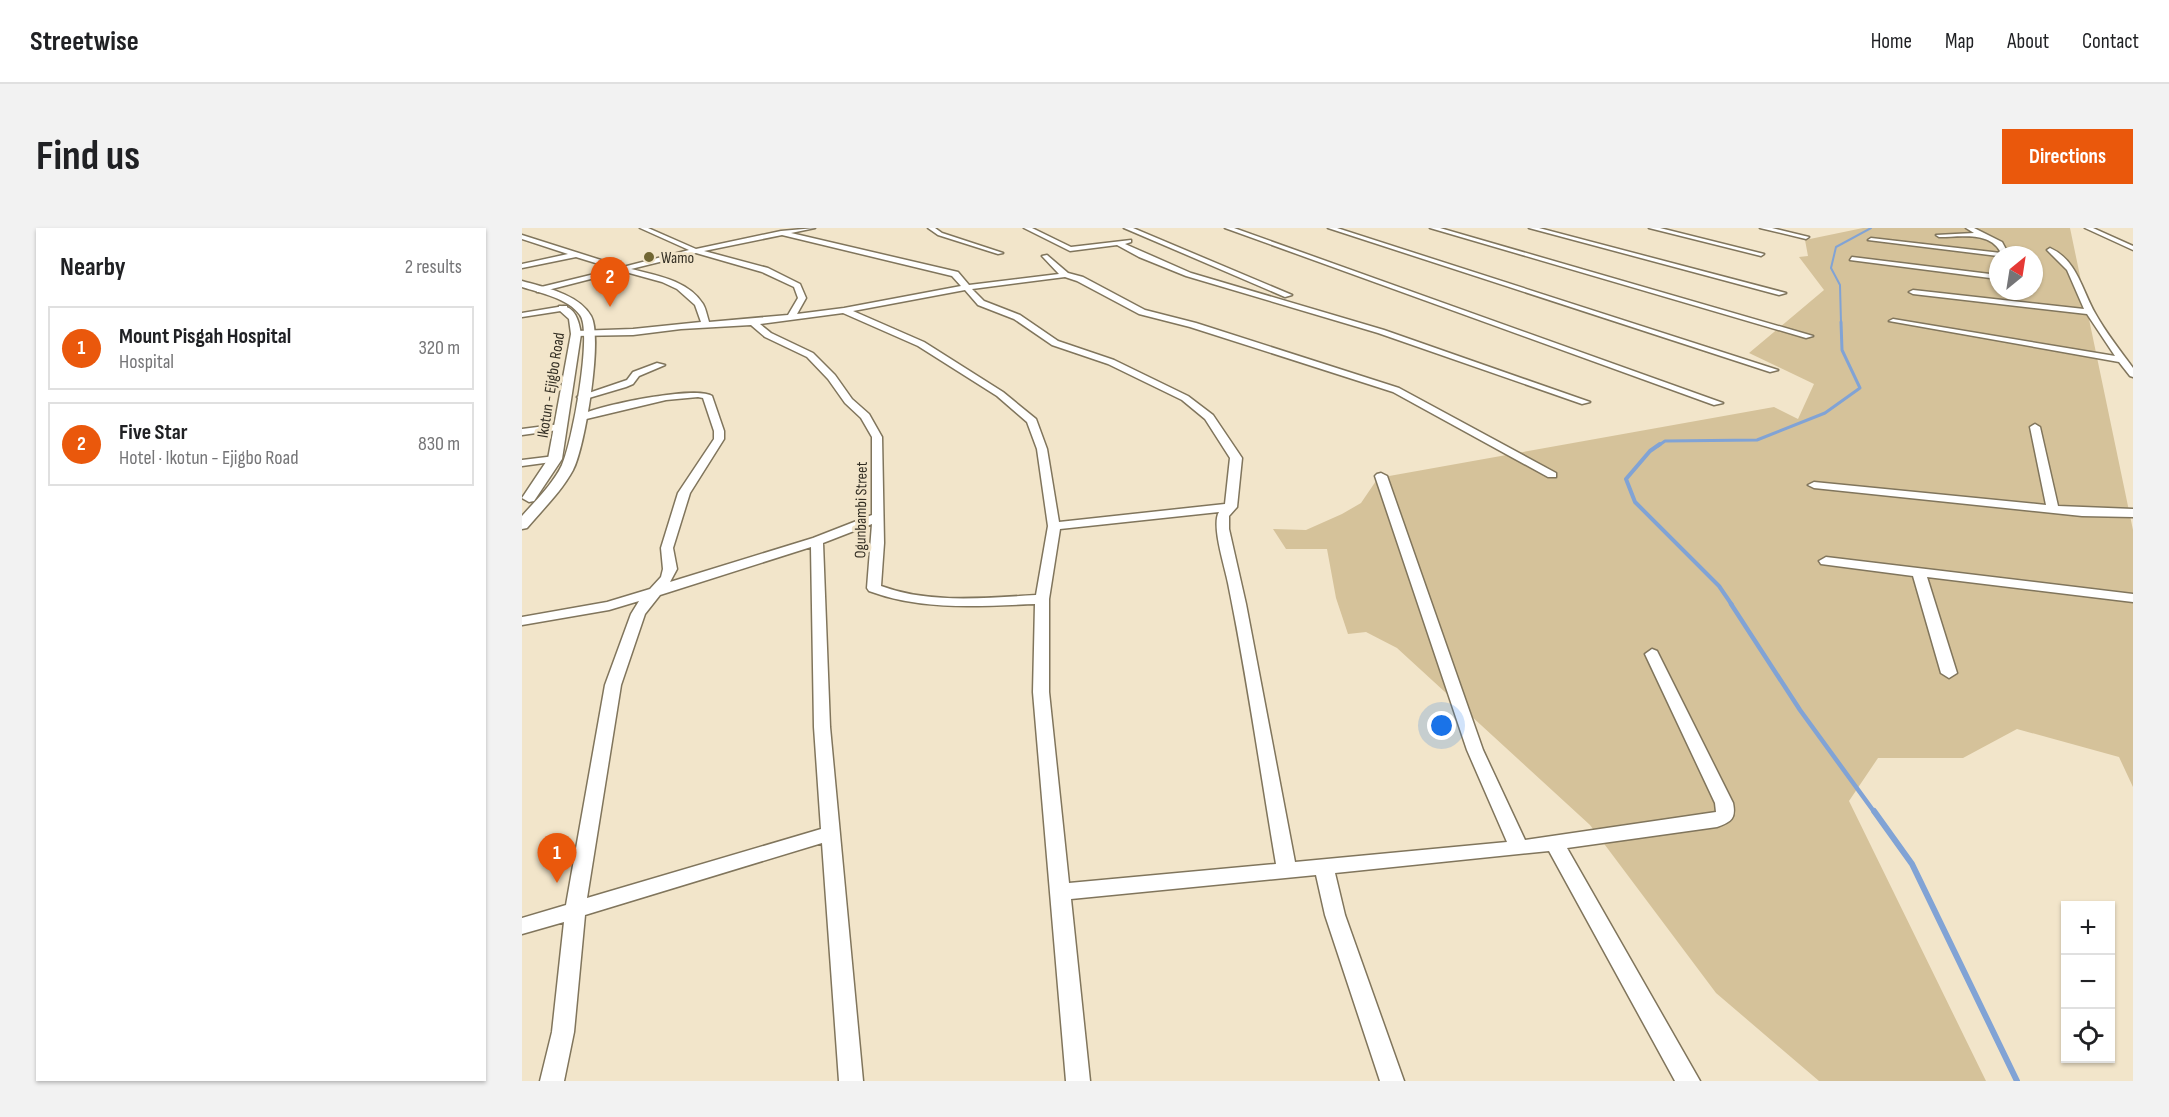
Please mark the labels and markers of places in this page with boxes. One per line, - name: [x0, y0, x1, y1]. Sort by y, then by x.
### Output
- place label: Wamo: [661, 249, 694, 268]
- marker: Wamo: [642, 250, 656, 264]
- pin: 2: [590, 257, 629, 307]
- pin: 1: [537, 834, 576, 883]

